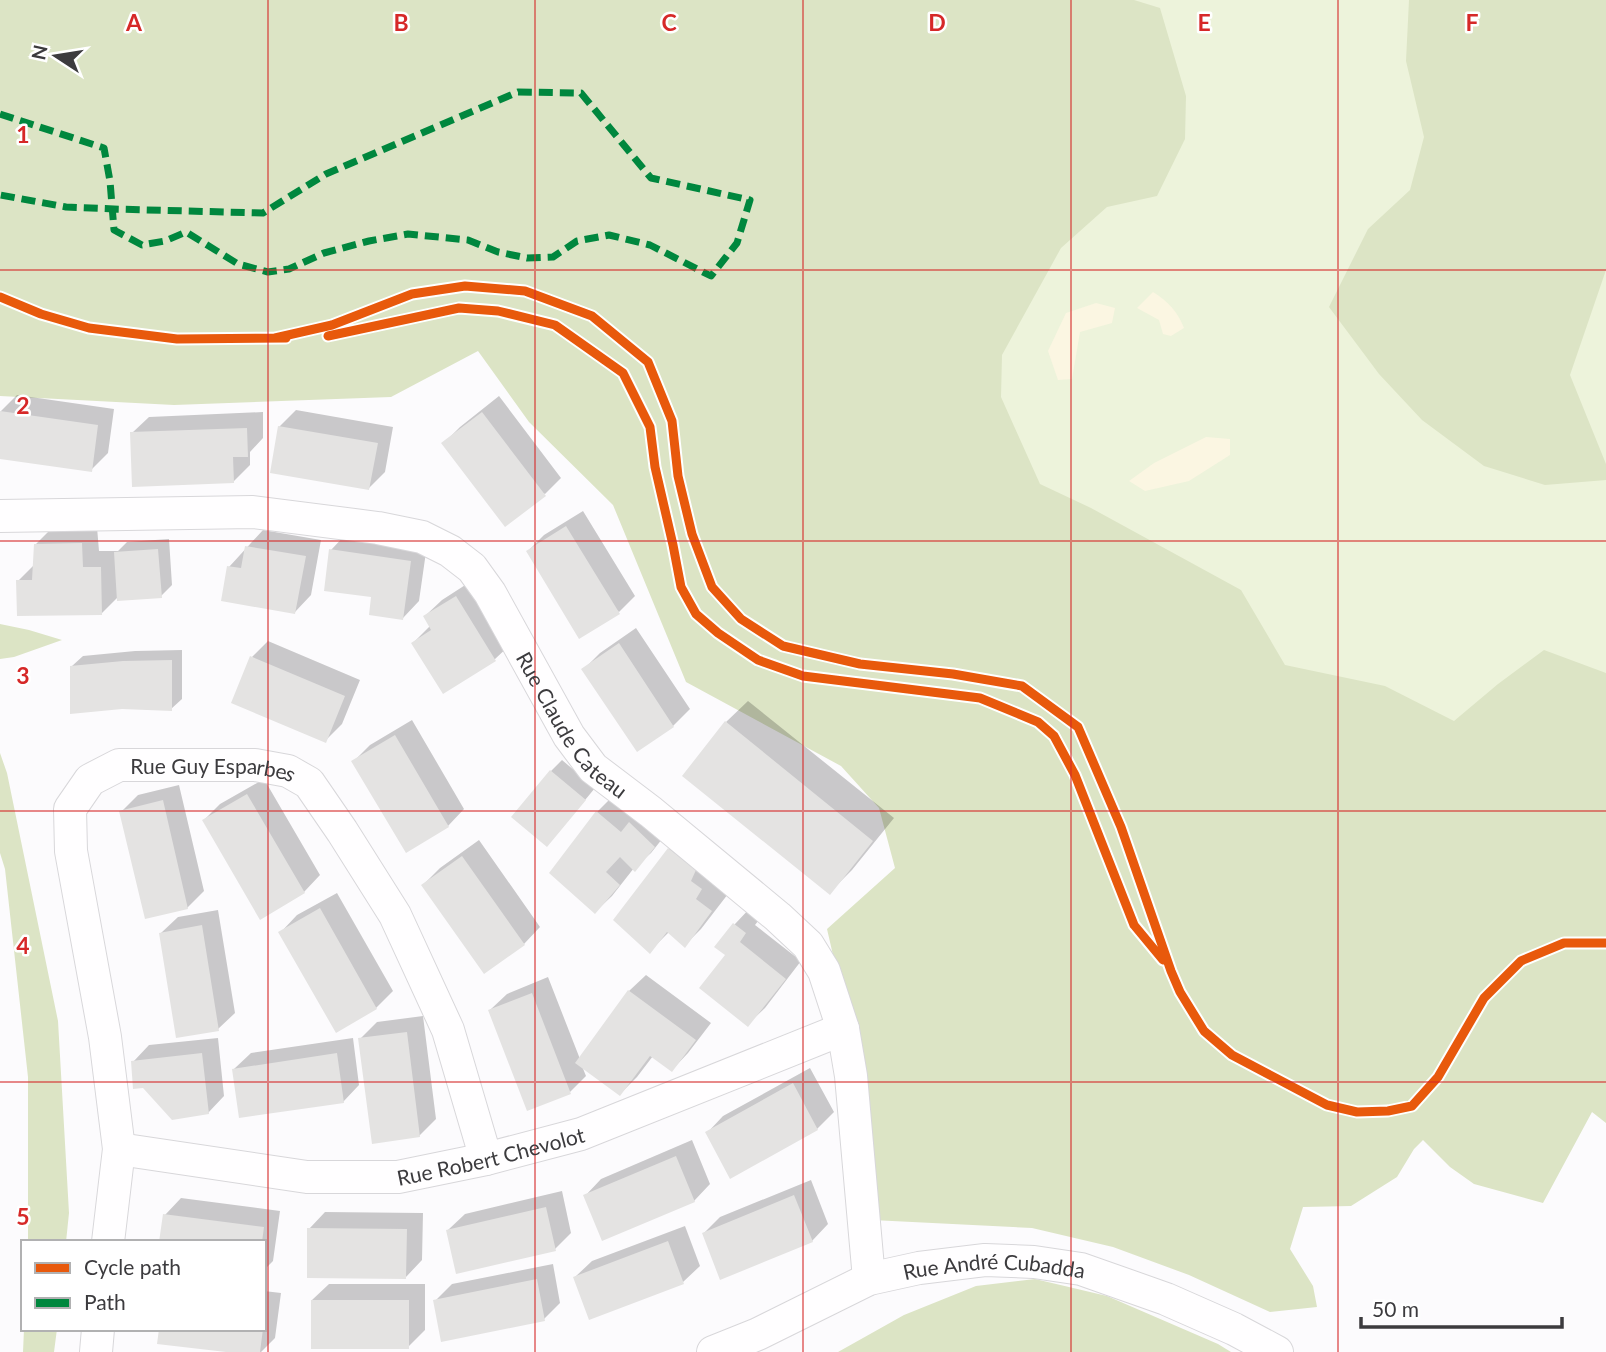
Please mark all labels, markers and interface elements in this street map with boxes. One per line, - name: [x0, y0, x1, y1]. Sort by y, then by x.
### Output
- text: A: [125, 8, 143, 36]
- text: B: [393, 8, 409, 36]
- text: C: [661, 8, 677, 36]
- text: D: [928, 8, 946, 36]
- text: E: [1197, 8, 1211, 36]
- text: F: [1465, 8, 1479, 36]
- north arrow: [21, 21, 91, 91]
- text: N: [26, 43, 52, 62]
- text: 1: [16, 120, 30, 148]
- text: 2: [16, 391, 30, 419]
- street label: Rue Claude Cateau: [512, 647, 633, 802]
- text: 3: [16, 661, 30, 689]
- street label: Rue Guy Esparbes: [130, 753, 301, 786]
- text: 4: [16, 931, 30, 959]
- street label: Rue Robert Chevolot: [394, 1121, 587, 1189]
- text: 5: [16, 1202, 30, 1230]
- legend: [21, 1240, 266, 1331]
- street label: Rue André Cubadda: [900, 1247, 1087, 1284]
- text: Cycle path: [84, 1254, 181, 1279]
- scale bar: [1361, 1286, 1562, 1330]
- text: Path: [84, 1289, 126, 1314]
- text: 50 m: [1372, 1296, 1419, 1321]

